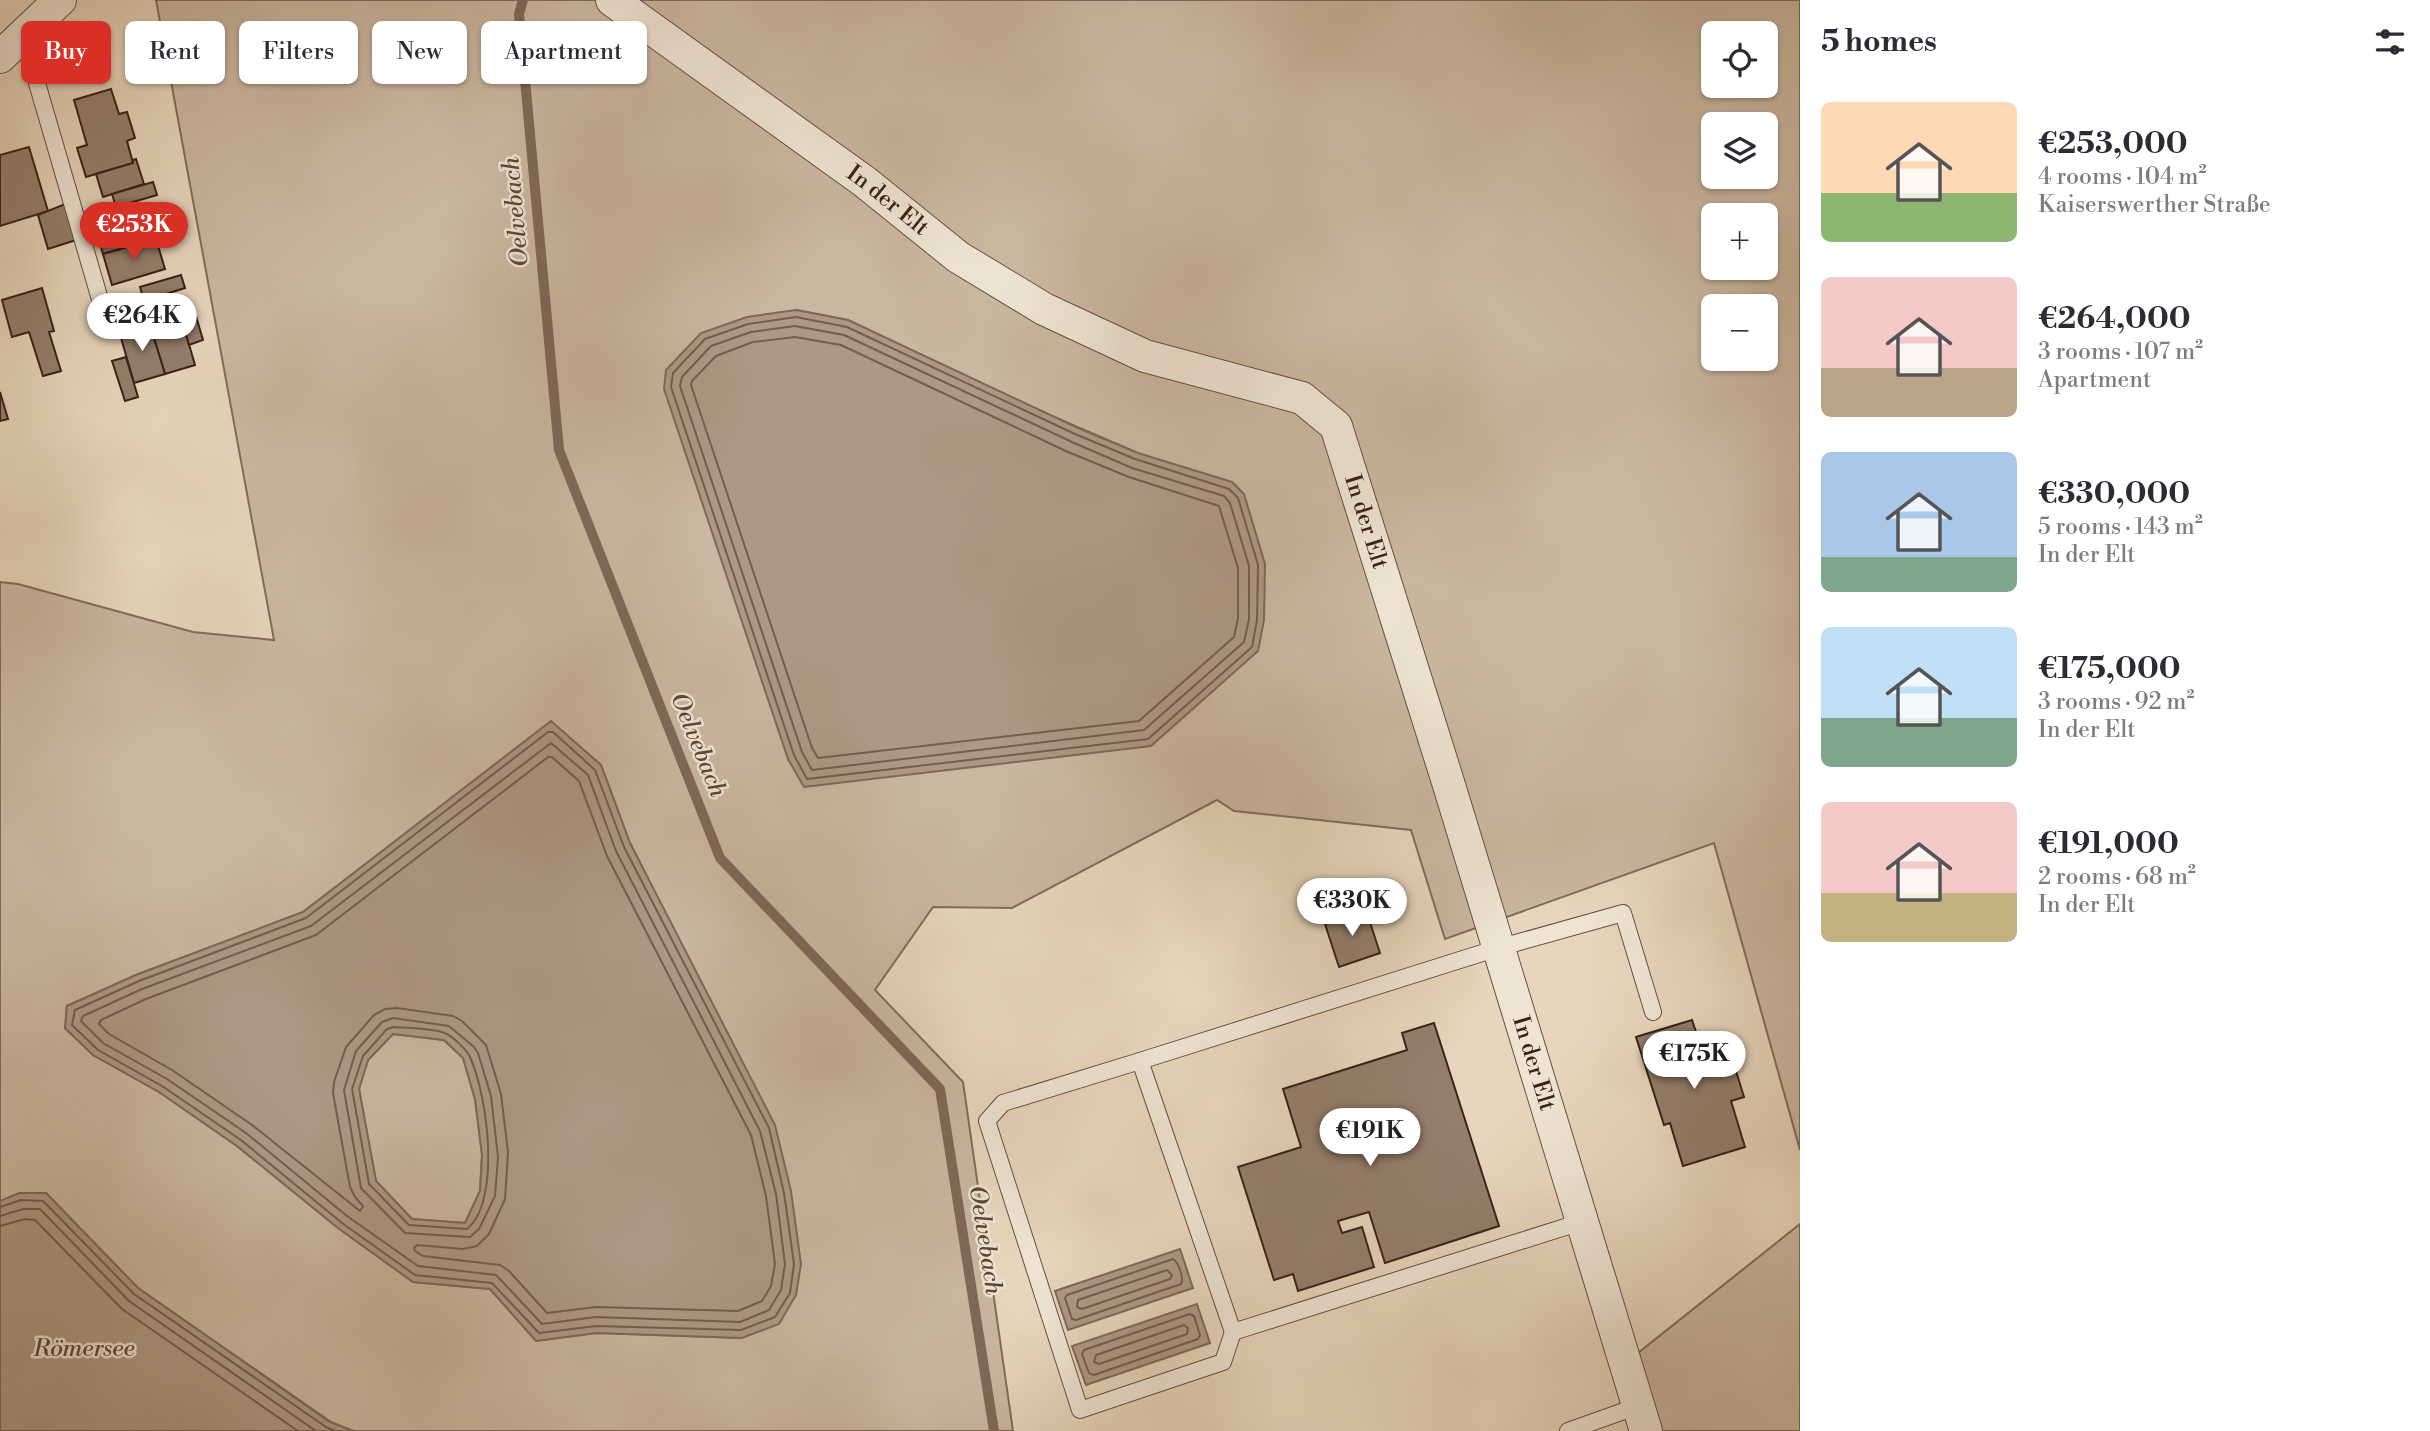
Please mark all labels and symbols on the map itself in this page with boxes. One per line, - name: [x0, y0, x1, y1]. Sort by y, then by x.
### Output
- water label: Oelvebach: [496, 155, 536, 268]
- street label: In der Elt: [841, 159, 935, 242]
- pin: €253K: [85, 202, 183, 262]
- pin: €264K: [93, 294, 191, 353]
- street label: In der Elt: [1338, 471, 1394, 572]
- water label: Oelvebach: [663, 688, 733, 802]
- pin: €330K: [1303, 878, 1401, 938]
- street label: In der Elt: [1506, 1013, 1561, 1114]
- pin: €175K: [1645, 1032, 1743, 1091]
- pin: €191K: [1321, 1108, 1419, 1168]
- water label: Oelvebach: [962, 1183, 1009, 1297]
- water label: Römersee: [32, 1334, 135, 1364]

